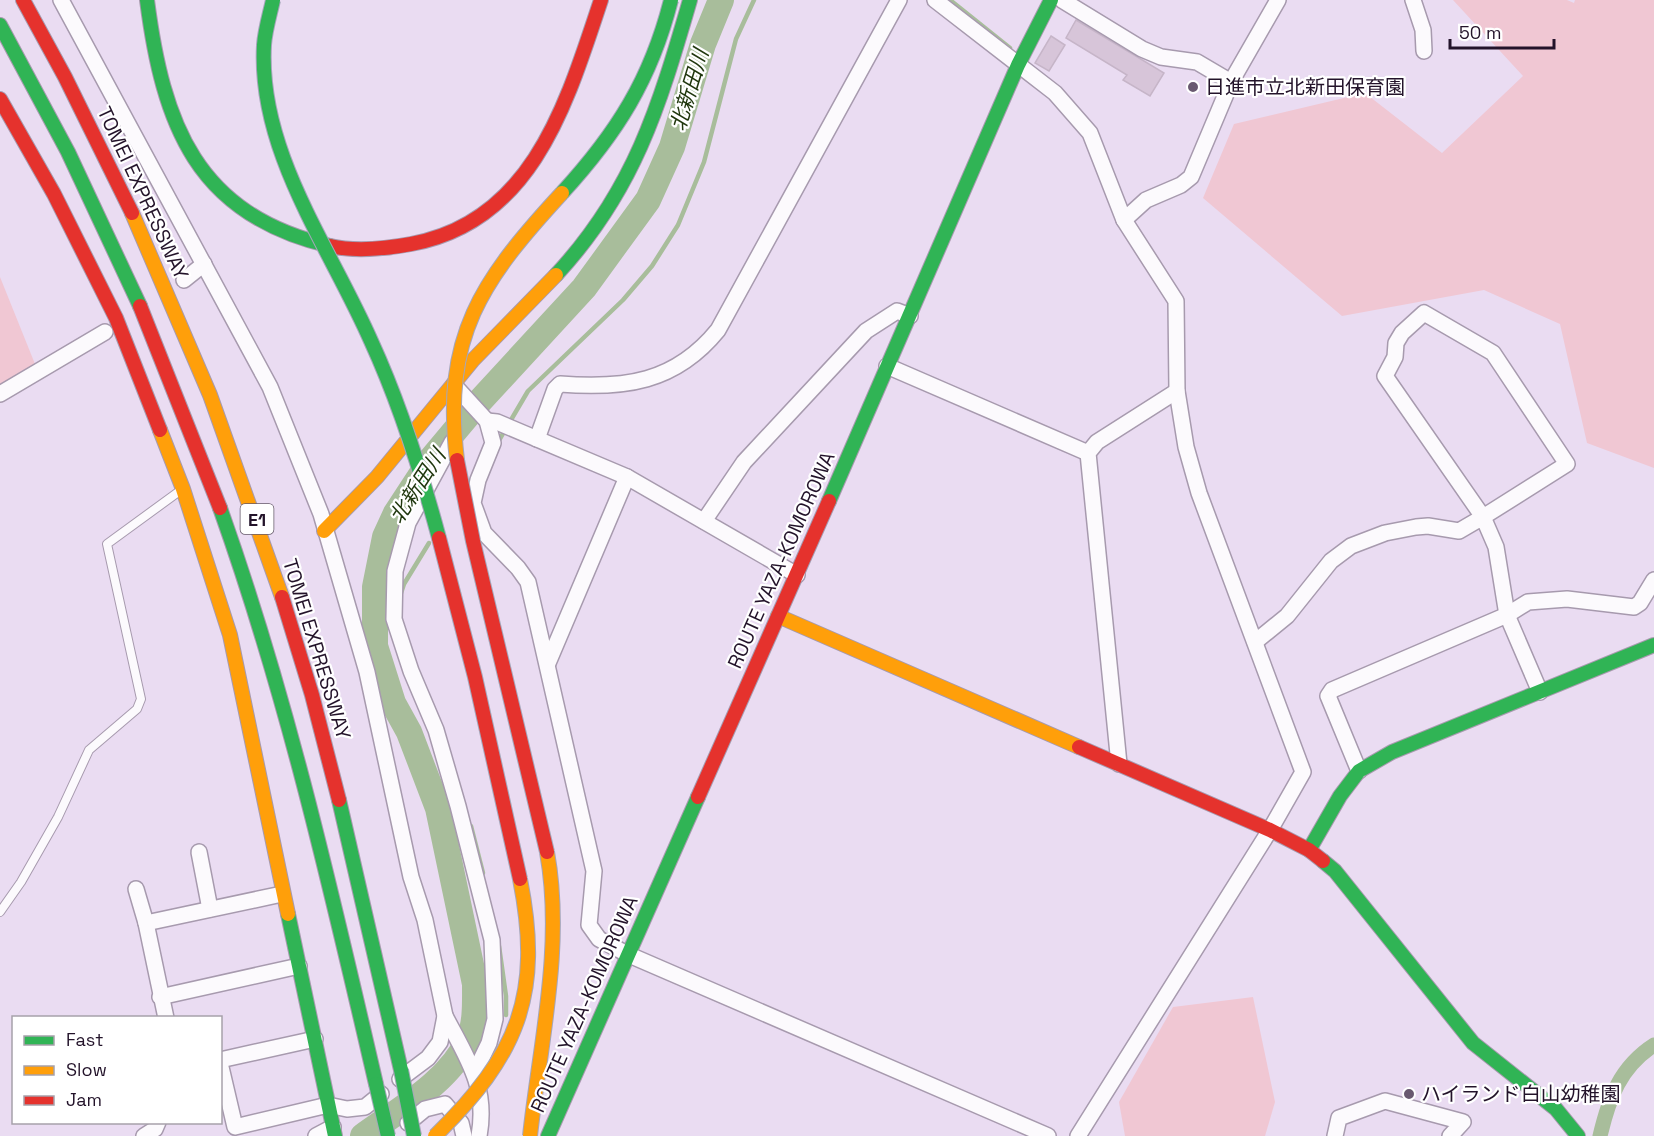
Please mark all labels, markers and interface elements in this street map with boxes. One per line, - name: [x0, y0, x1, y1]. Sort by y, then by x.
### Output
- scale bar: [1450, 12, 1554, 50]
- text: 50 m: [1459, 21, 1501, 44]
- water label: 北新田川: [664, 44, 715, 134]
- place label: 日進市立北新田保育園: [1205, 74, 1405, 100]
- marker: 日進市立北新田保育園: [1186, 80, 1200, 94]
- street label: TOMEI EXPRESSWAY: [92, 102, 194, 284]
- water label: 北新田川: [383, 442, 452, 529]
- street label: ROUTE YAZA-KOMOROWA: [721, 447, 841, 672]
- road number: E1: [240, 504, 274, 534]
- street label: TOMEI EXPRESSWAY: [277, 555, 357, 743]
- street label: ROUTE YAZA-KOMOROWA: [524, 891, 644, 1116]
- legend: [12, 1016, 222, 1124]
- text: Fast: [66, 1028, 103, 1051]
- text: Slow: [66, 1058, 107, 1081]
- place label: ハイランド白山幼稚園: [1421, 1081, 1621, 1107]
- marker: ハイランド白山幼稚園: [1402, 1087, 1416, 1101]
- text: Jam: [66, 1088, 102, 1111]

